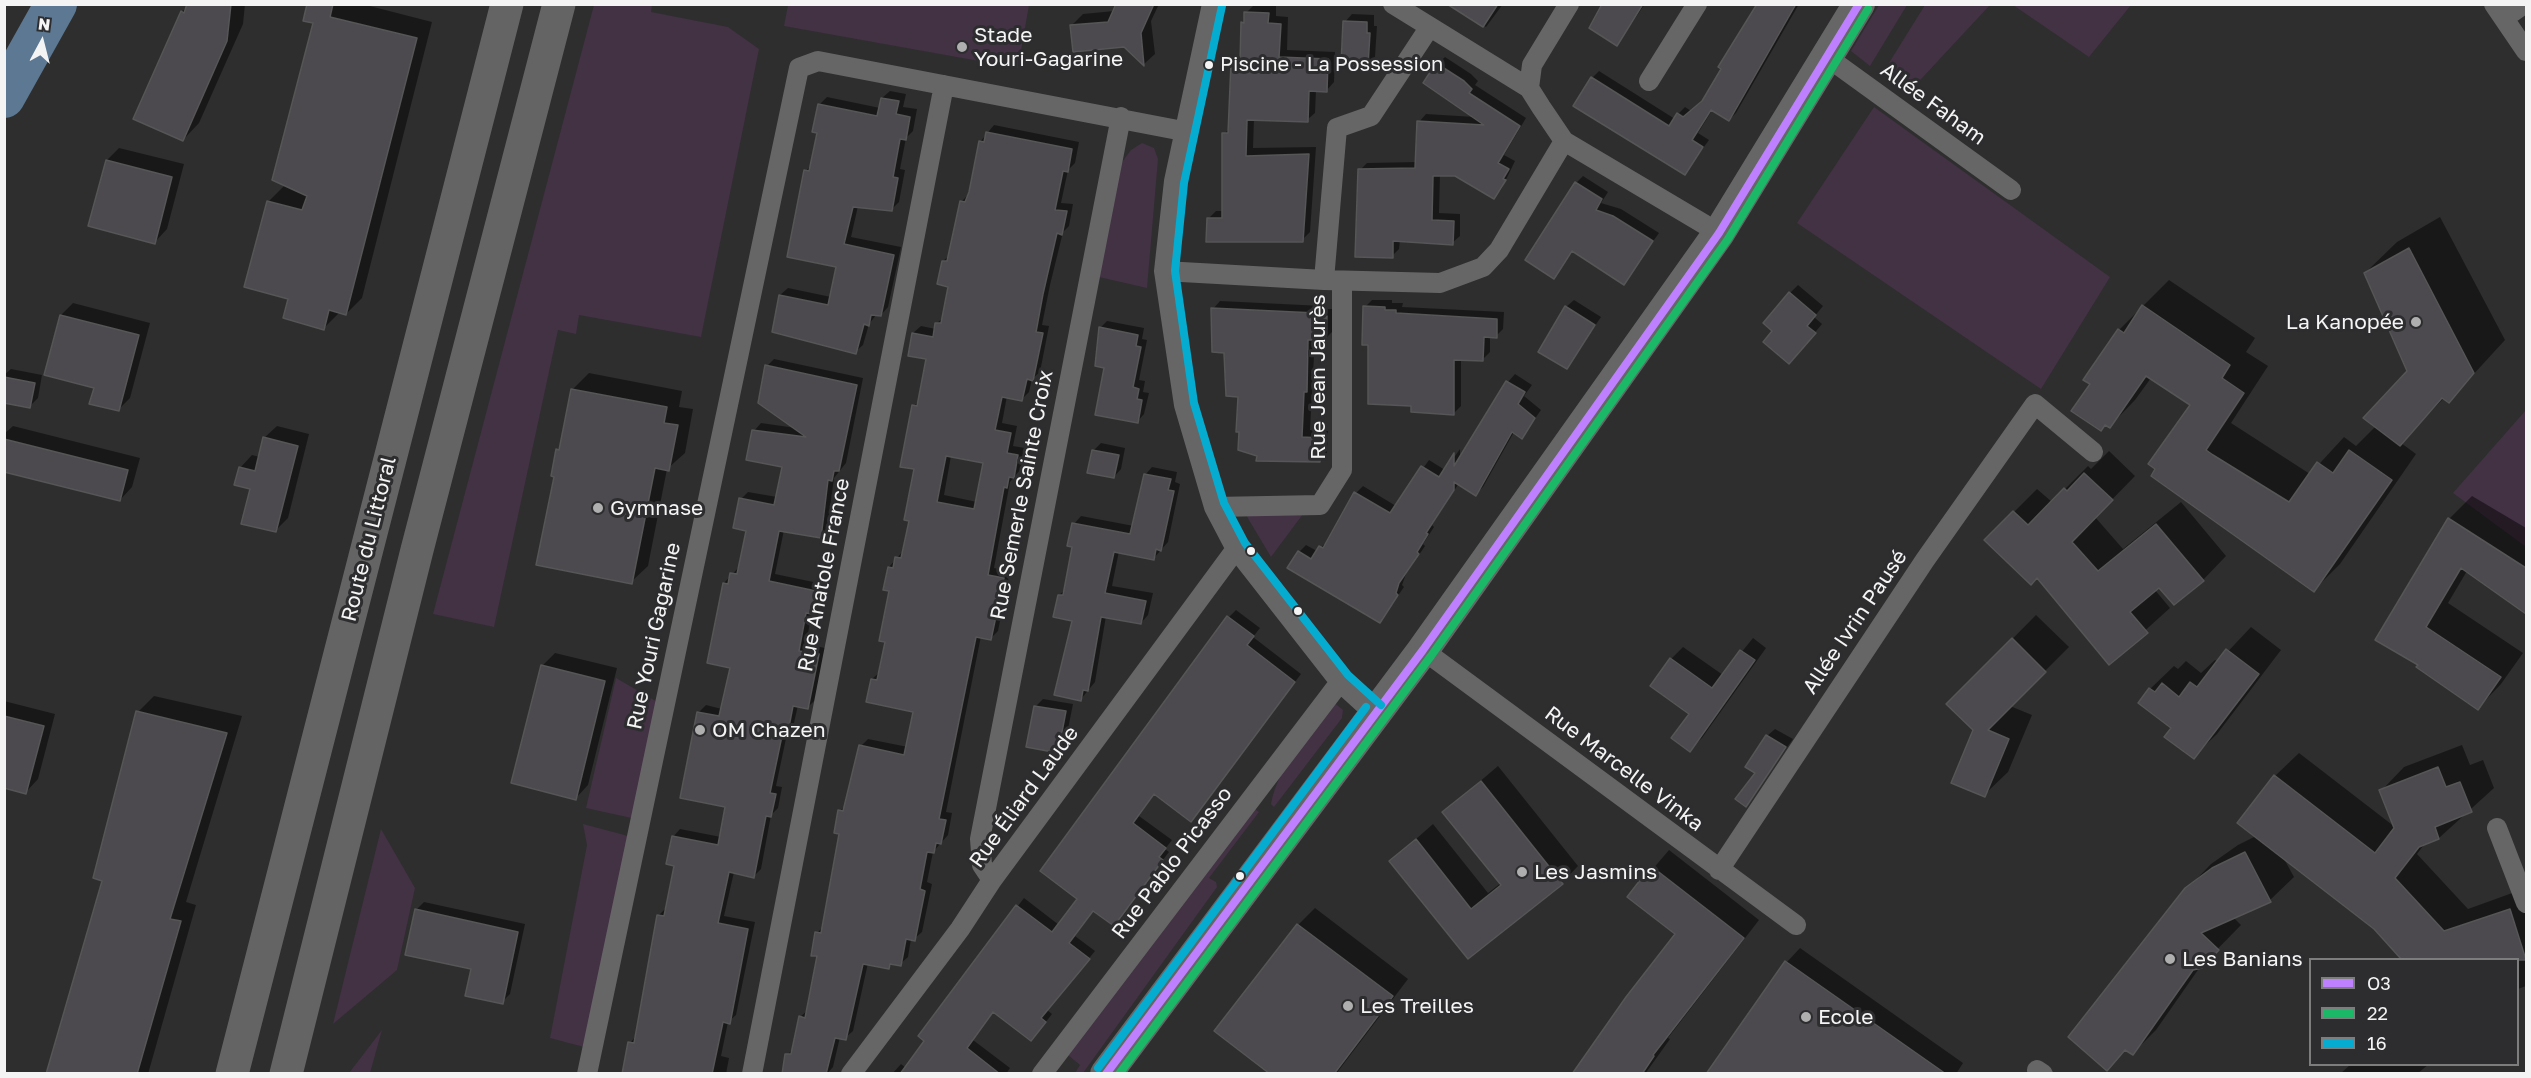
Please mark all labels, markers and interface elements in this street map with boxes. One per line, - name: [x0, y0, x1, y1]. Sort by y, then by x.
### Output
- north arrow: [12, 12, 72, 72]
- text: N: [37, 13, 51, 35]
- place label: Stade Youri-Gagarine: [974, 22, 1123, 72]
- marker: Stade Youri-Gagarine: [955, 40, 969, 54]
- place label: Piscine - La Possession: [1220, 53, 1443, 77]
- street label: Allée Faham: [1876, 57, 1990, 151]
- marker: Piscine - La Possession: [1203, 59, 1215, 71]
- street label: Rue Jean Jaurès: [1305, 294, 1331, 460]
- place label: La Kanopée: [2286, 309, 2404, 335]
- marker: La Kanopée: [2409, 315, 2423, 329]
- street label: Rue Semerle Sainte Croix: [985, 368, 1059, 622]
- street label: Route du Littoral: [336, 454, 402, 624]
- street label: Rue Anatole France: [793, 476, 855, 674]
- place label: Gymnase: [610, 495, 703, 521]
- marker: Gymnase: [591, 501, 605, 515]
- street label: Rue Youri Gagarine: [622, 540, 686, 732]
- unlabelled marker: [1245, 545, 1257, 557]
- street label: Allée Ivrin Pausé: [1798, 545, 1912, 699]
- unlabelled marker: [1292, 605, 1304, 617]
- street label: Rue Marcelle Vinka: [1540, 701, 1708, 837]
- place label: OM Chazen: [712, 717, 826, 743]
- street label: Rue Éliard Laude: [964, 721, 1084, 873]
- marker: OM Chazen: [693, 723, 707, 737]
- street label: Rue Pablo Picasso: [1107, 782, 1237, 944]
- place label: Les Jasmins: [1534, 859, 1657, 885]
- marker: Les Jasmins: [1515, 865, 1529, 879]
- unlabelled marker: [1234, 870, 1246, 882]
- place label: Les Banians: [2182, 946, 2303, 972]
- marker: Les Banians: [2163, 952, 2177, 966]
- legend: [2309, 958, 2519, 1066]
- text: O3: [2367, 972, 2391, 994]
- place label: Les Treilles: [1360, 993, 1474, 1019]
- marker: Les Treilles: [1341, 999, 1355, 1013]
- text: 22: [2367, 1002, 2388, 1024]
- place label: Ecole: [1818, 1004, 1873, 1030]
- marker: Ecole: [1799, 1010, 1813, 1024]
- text: 16: [2367, 1032, 2387, 1054]

